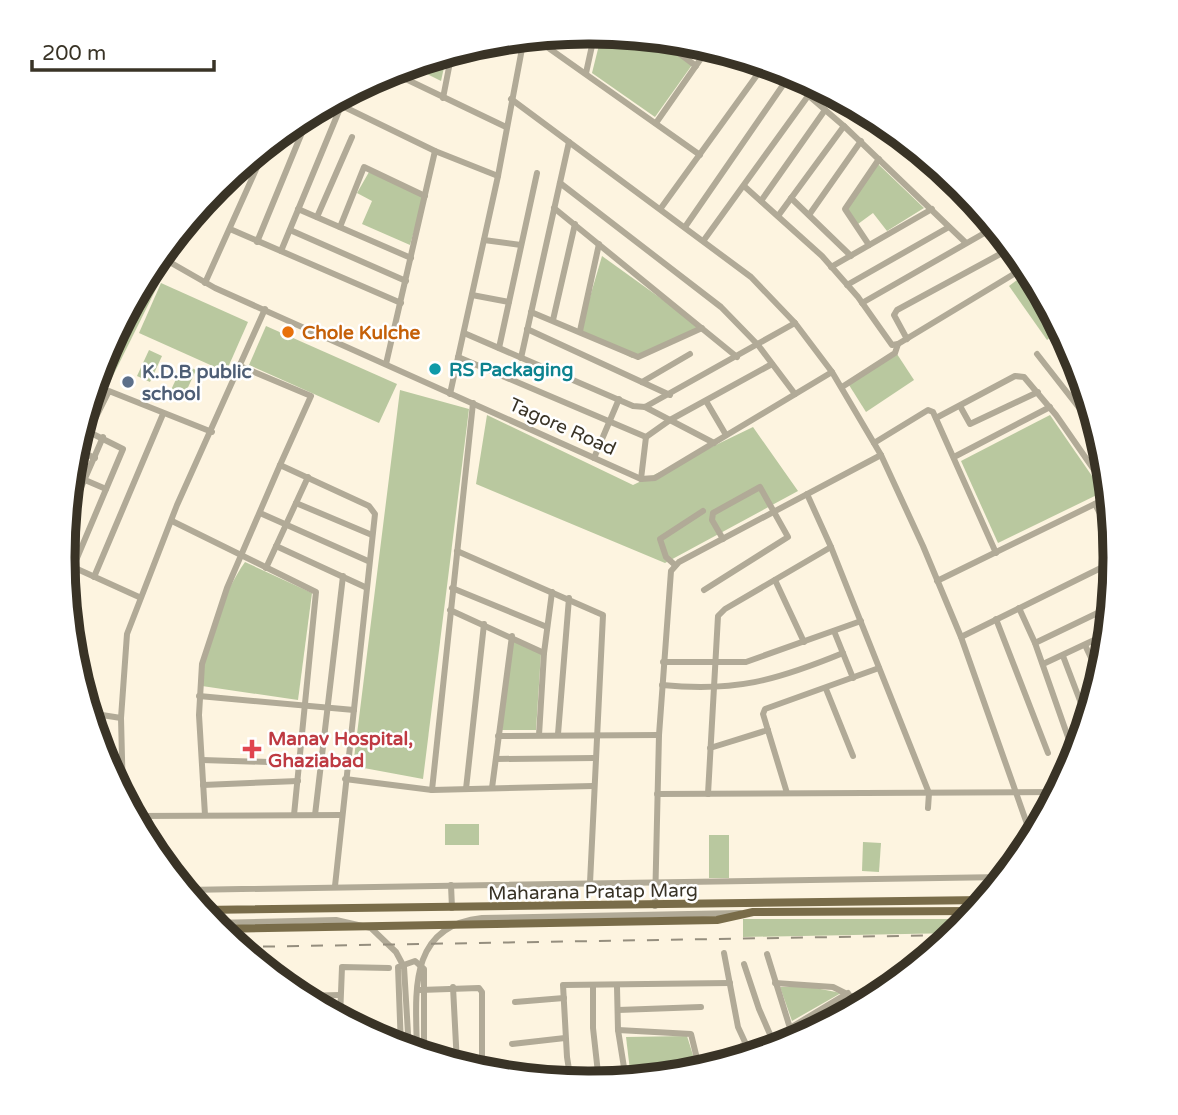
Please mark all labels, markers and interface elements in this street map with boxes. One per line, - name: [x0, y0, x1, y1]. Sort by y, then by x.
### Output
- scale bar: [32, 28, 214, 72]
- text: 200 m: [42, 41, 106, 66]
- place label: Chole Kulche: [302, 322, 420, 344]
- marker: Chole Kulche: [280, 324, 296, 340]
- place label: RS Packaging: [449, 359, 573, 382]
- place label: K.D.B public school: [142, 361, 252, 405]
- marker: RS Packaging: [427, 361, 443, 377]
- marker: K.D.B public school: [120, 374, 136, 390]
- street label: Tagore Road: [506, 394, 619, 460]
- place label: Manav Hospital, Ghaziabad: [268, 728, 413, 772]
- marker: Manav Hospital, Ghaziabad: [242, 739, 262, 759]
- street label: Maharana Pratap Marg: [488, 879, 698, 905]

